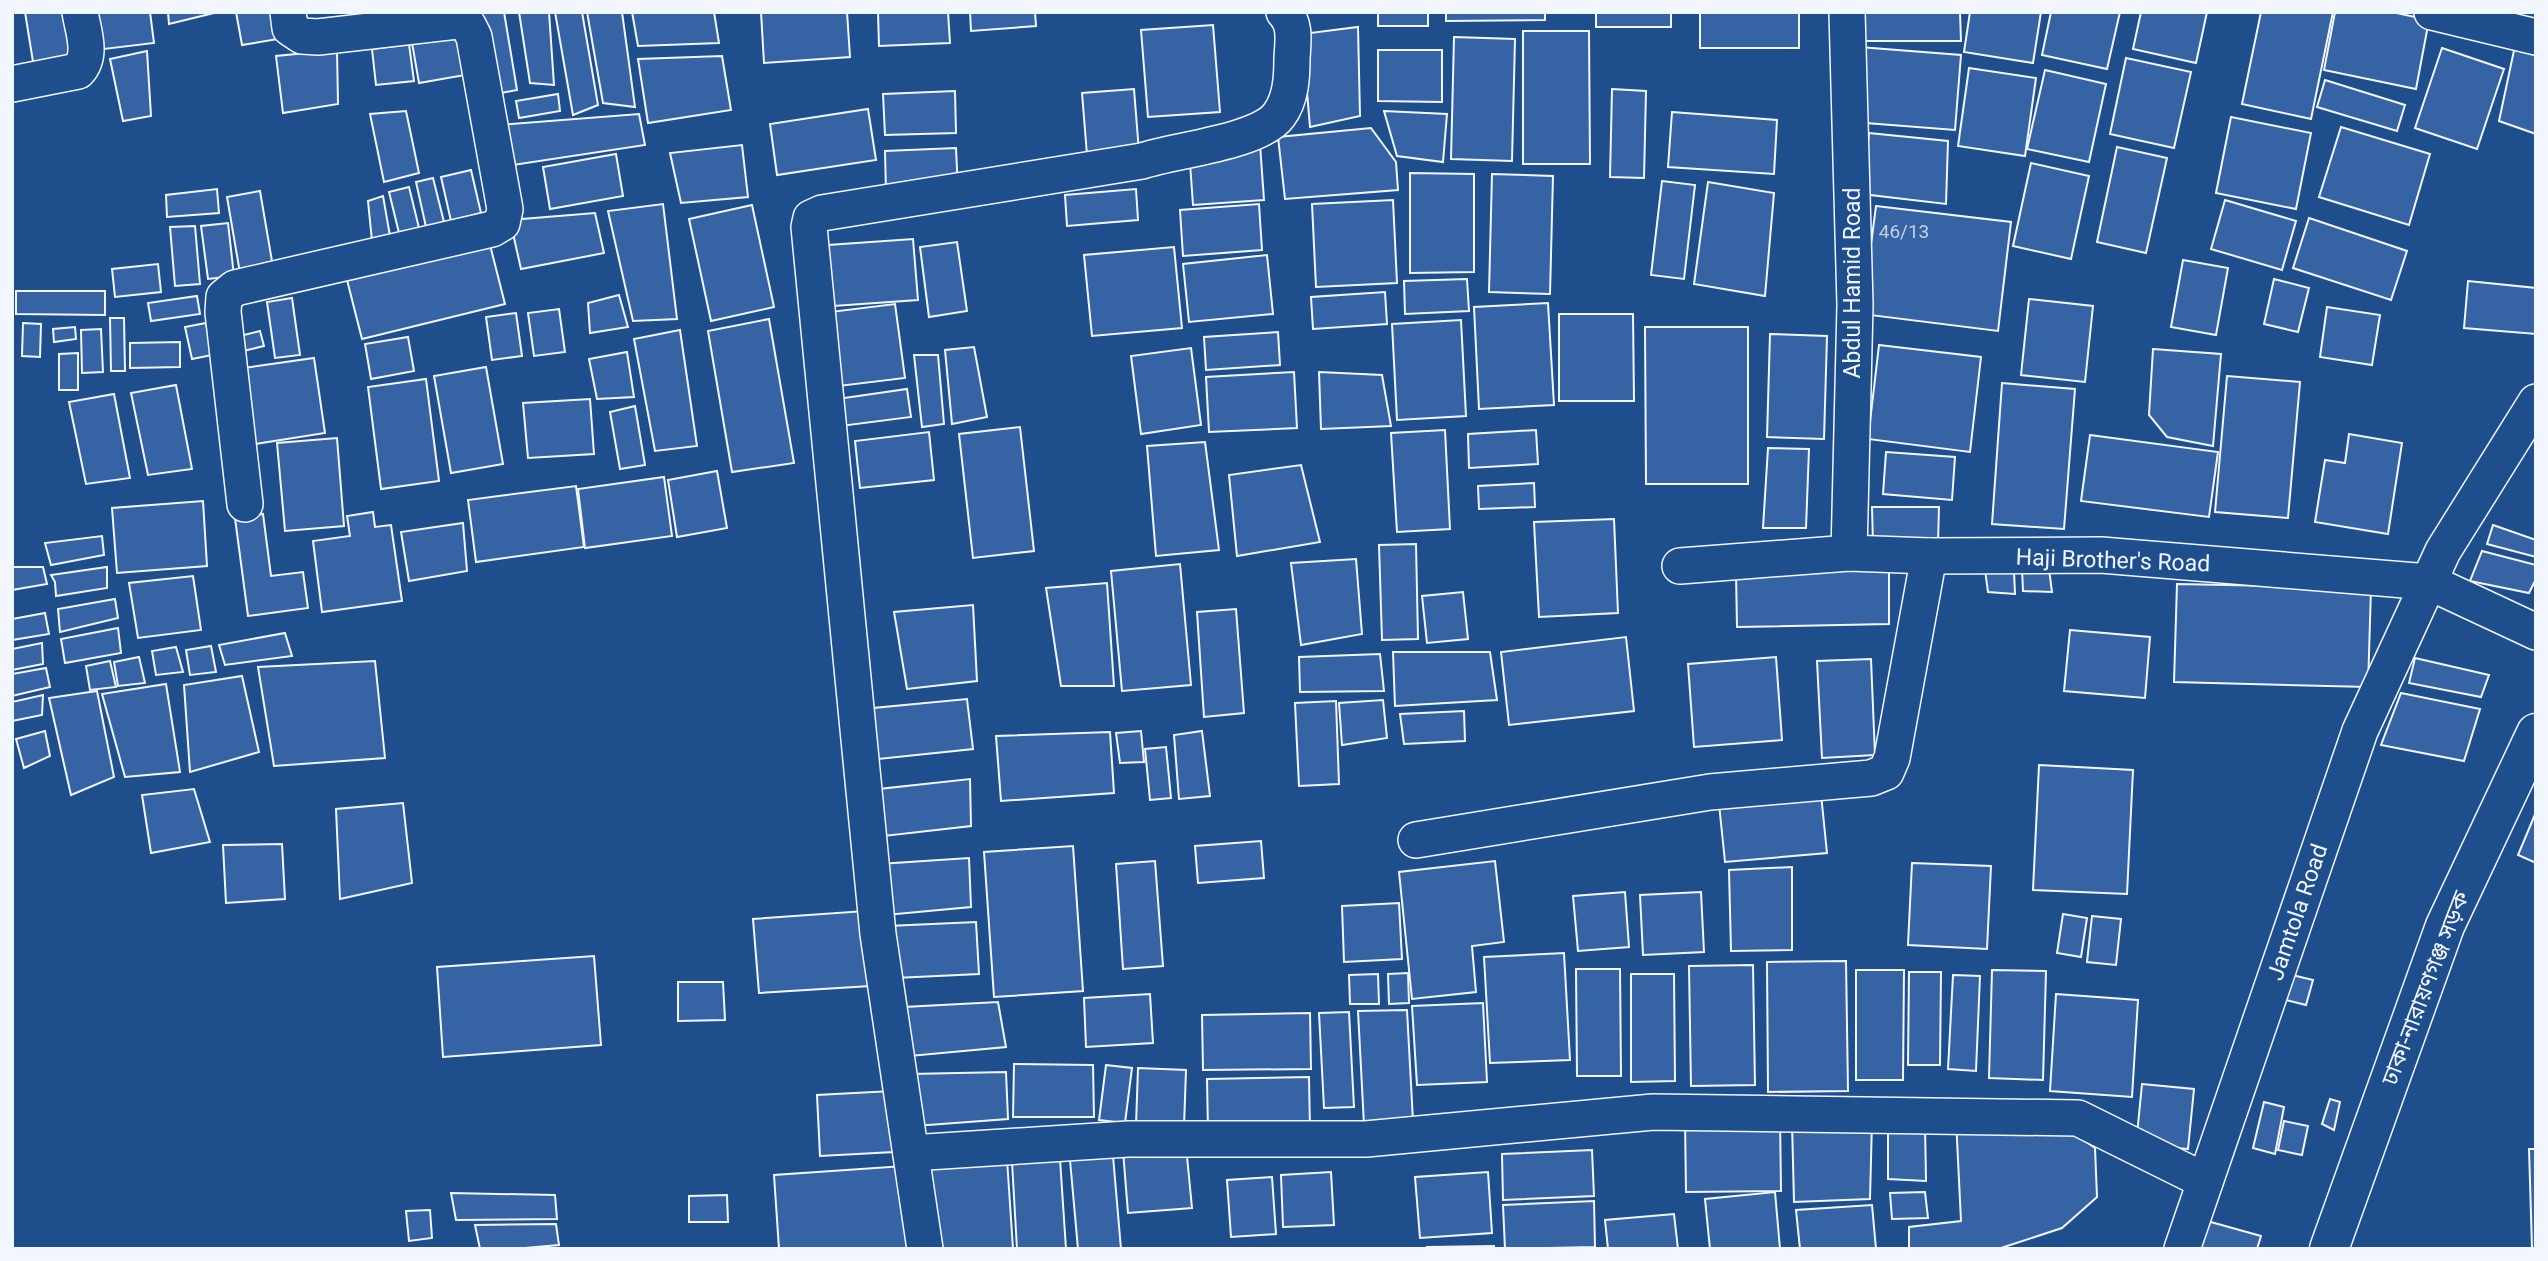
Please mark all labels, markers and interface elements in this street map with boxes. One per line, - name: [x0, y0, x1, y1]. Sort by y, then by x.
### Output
- street label: Abdul Hamid Road: [1839, 188, 1866, 379]
- house number: 46/13: [1879, 220, 1929, 243]
- street label: Haji Brother's Road: [2015, 544, 2211, 577]
- street label: Jamtola Road: [2262, 840, 2333, 984]
- street label: ঢাকা-নারায়ণগঞ্জ সড়ক: [2376, 887, 2475, 1090]

